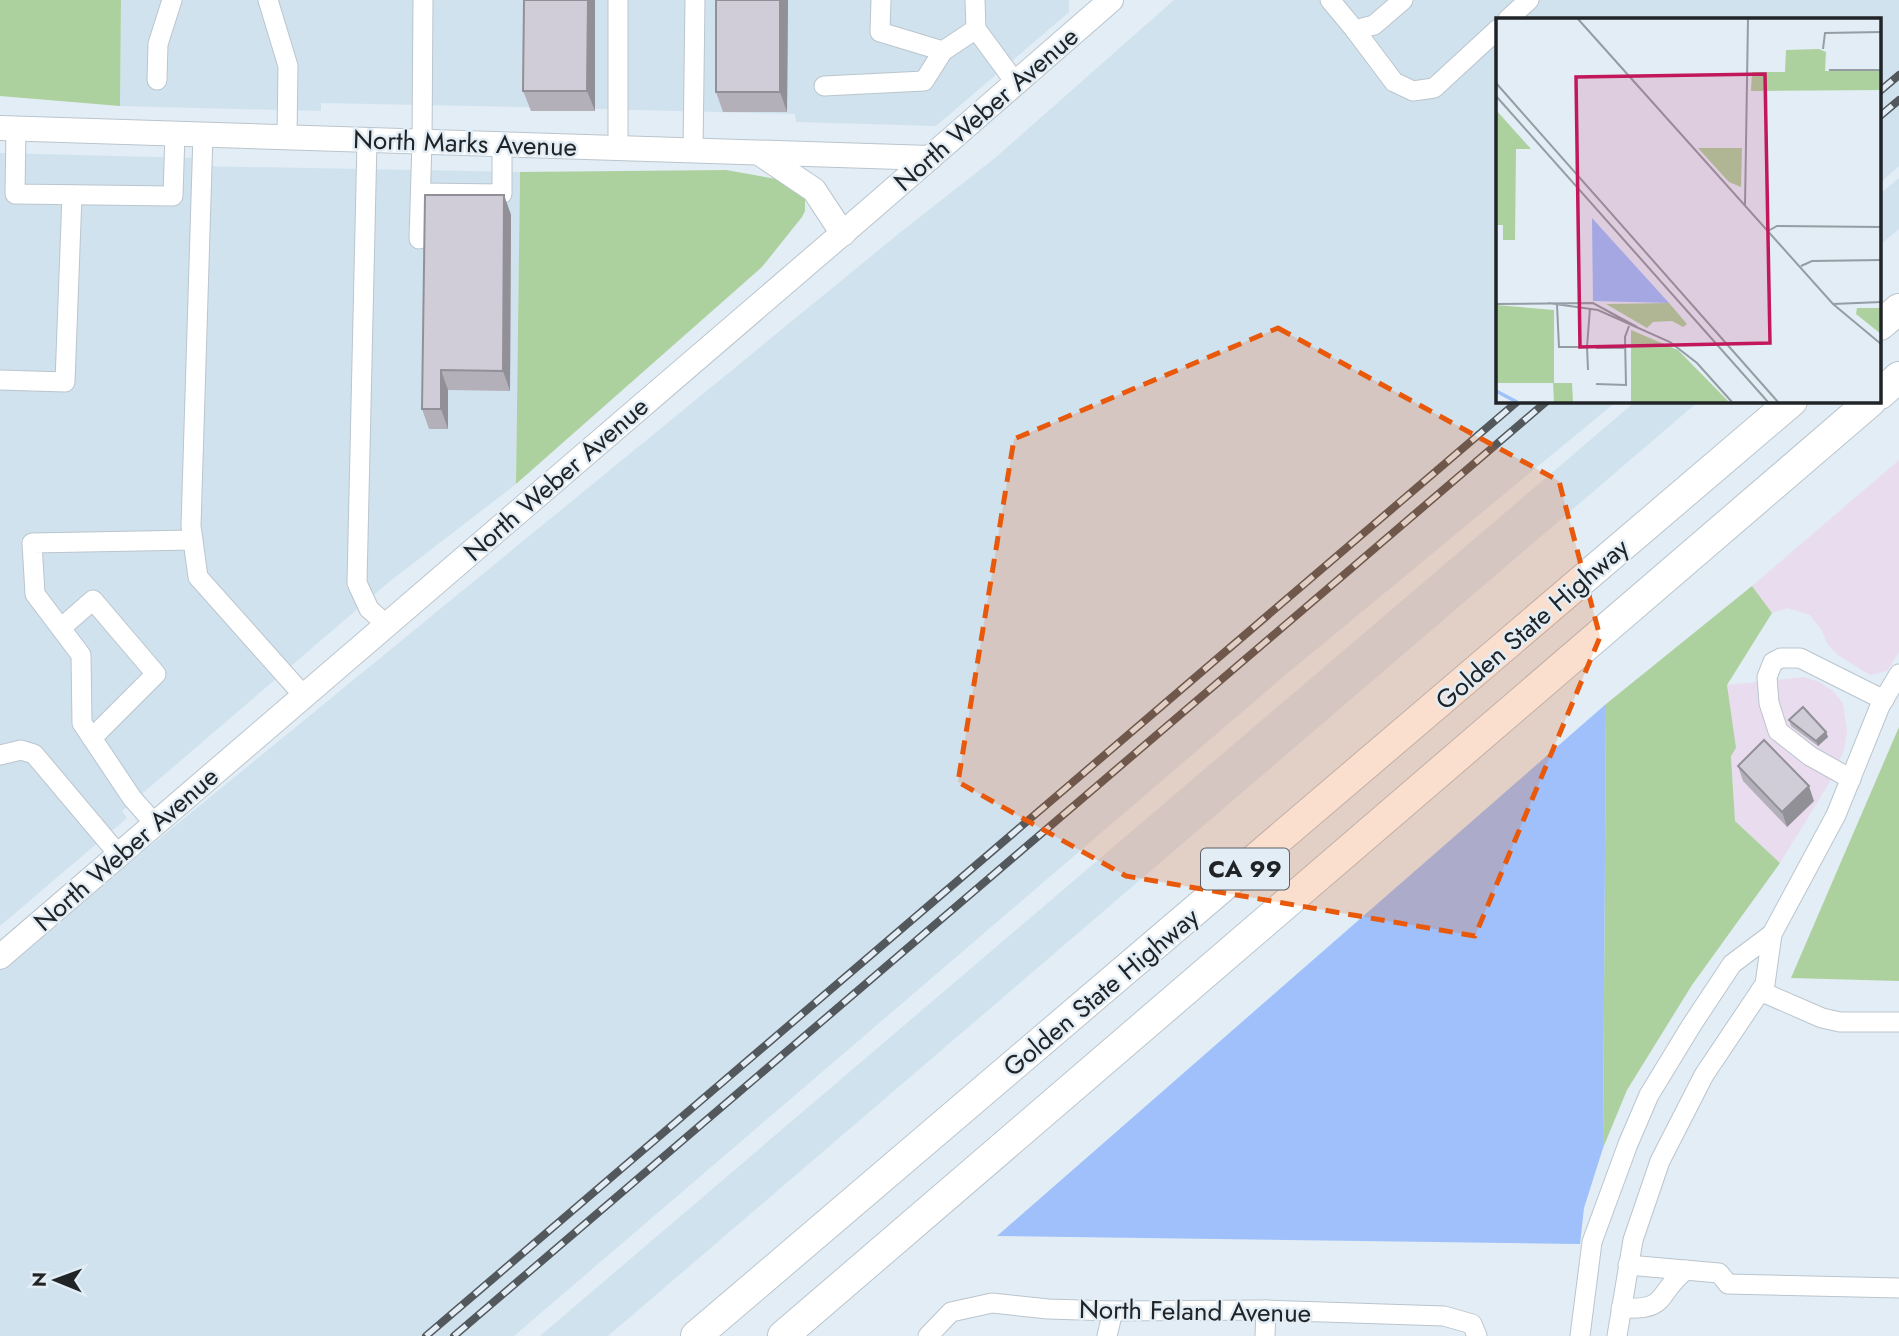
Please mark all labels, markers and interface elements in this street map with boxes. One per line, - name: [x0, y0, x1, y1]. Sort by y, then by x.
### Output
- street label: North Weber Avenue: [885, 18, 1087, 200]
- inset map: [1496, 18, 1882, 402]
- street label: North Marks Avenue: [352, 120, 578, 166]
- street label: North Weber Avenue: [455, 388, 657, 570]
- street label: Golden State Highway: [1427, 529, 1638, 719]
- street label: North Weber Avenue: [25, 758, 227, 940]
- road number: CA 99: [1201, 848, 1289, 890]
- street label: Golden State Highway: [995, 898, 1208, 1085]
- north arrow: [21, 1245, 91, 1315]
- text: N: [26, 1272, 53, 1287]
- street label: North Feland Avenue: [1079, 1290, 1311, 1332]

